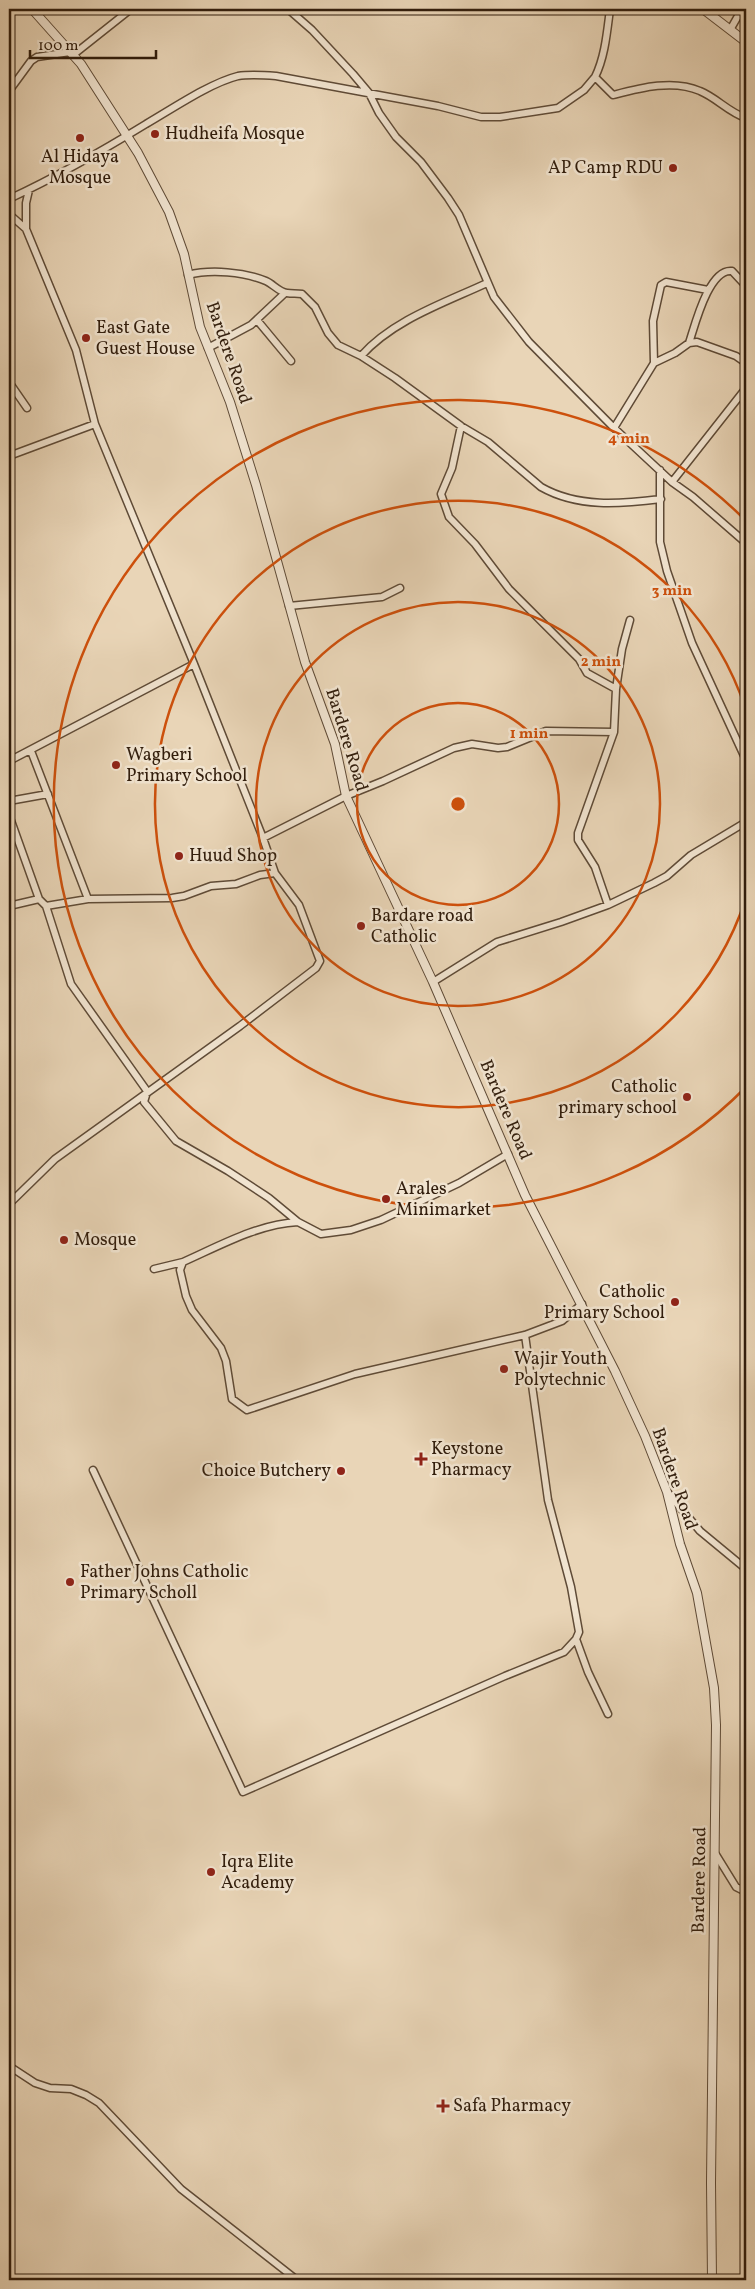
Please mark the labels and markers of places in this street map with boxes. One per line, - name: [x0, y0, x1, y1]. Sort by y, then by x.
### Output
- place label: Hudheifa Mosque: [165, 122, 304, 147]
- marker: Hudheifa Mosque: [149, 128, 161, 140]
- marker: Al Hidaya Mosque: [74, 132, 86, 144]
- place label: Al Hidaya Mosque: [41, 145, 119, 191]
- place label: AP Camp RDU: [548, 156, 663, 181]
- marker: AP Camp RDU: [667, 162, 679, 174]
- place label: East Gate Guest House: [96, 316, 195, 362]
- marker: East Gate Guest House: [80, 332, 92, 344]
- place label: Wagberi Primary School: [126, 743, 247, 789]
- marker: Wagberi Primary School: [110, 759, 122, 771]
- centre of rings: [449, 795, 467, 813]
- place label: Huud Shop: [189, 844, 277, 869]
- marker: Huud Shop: [173, 850, 185, 862]
- place label: Bardare road Catholic: [371, 904, 474, 950]
- marker: Bardare road Catholic: [355, 920, 367, 932]
- place label: Catholic primary school: [558, 1075, 677, 1121]
- marker: Catholic primary school: [681, 1091, 693, 1103]
- place label: Arales Minimarket: [396, 1177, 491, 1223]
- marker: Arales Minimarket: [380, 1193, 392, 1205]
- place label: Mosque: [74, 1228, 136, 1253]
- marker: Mosque: [58, 1234, 70, 1246]
- place label: Catholic Primary School: [544, 1280, 665, 1326]
- marker: Catholic Primary School: [669, 1296, 681, 1308]
- place label: Wajir Youth Polytechnic: [514, 1347, 608, 1393]
- marker: Wajir Youth Polytechnic: [498, 1363, 510, 1375]
- place label: Keystone Pharmacy: [431, 1437, 512, 1483]
- marker: Keystone Pharmacy: [415, 1453, 427, 1465]
- place label: Choice Butchery: [202, 1459, 331, 1484]
- marker: Choice Butchery: [335, 1465, 347, 1477]
- place label: Father Johns Catholic Primary Scholl: [80, 1560, 248, 1606]
- marker: Father Johns Catholic Primary Scholl: [64, 1576, 76, 1588]
- place label: Iqra Elite Academy: [221, 1850, 294, 1896]
- marker: Iqra Elite Academy: [205, 1866, 217, 1878]
- place label: Safa Pharmacy: [453, 2094, 571, 2119]
- marker: Safa Pharmacy: [437, 2100, 449, 2112]

